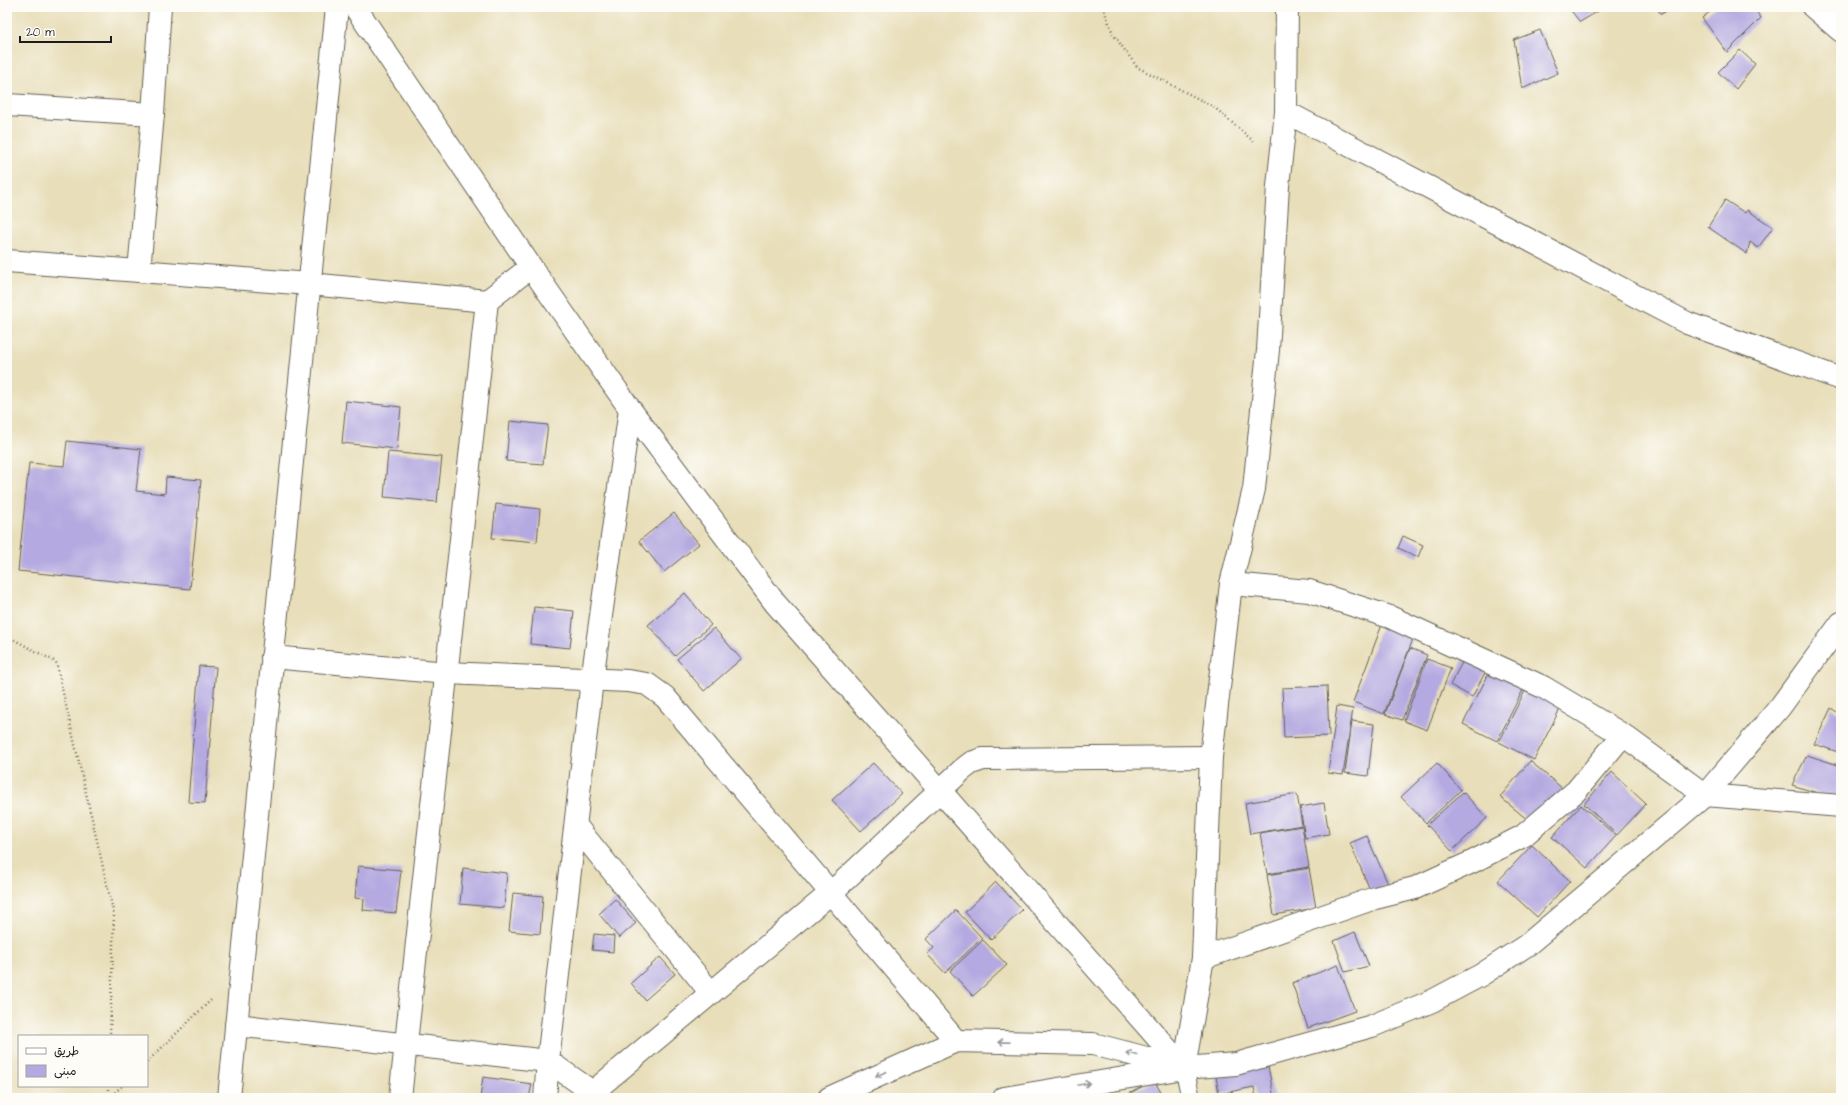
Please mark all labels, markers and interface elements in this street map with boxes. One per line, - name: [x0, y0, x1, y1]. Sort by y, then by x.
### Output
- scale bar: [20, 18, 111, 44]
- text: 20 m: [26, 24, 55, 41]
- legend: [18, 1035, 148, 1087]
- one-way arrow: [998, 1038, 1011, 1046]
- text: طريق: [54, 1043, 79, 1060]
- one-way arrow: [1126, 1050, 1139, 1057]
- text: مبنى: [54, 1063, 77, 1080]
- one-way arrow: [875, 1071, 887, 1078]
- one-way arrow: [1077, 1080, 1090, 1088]

